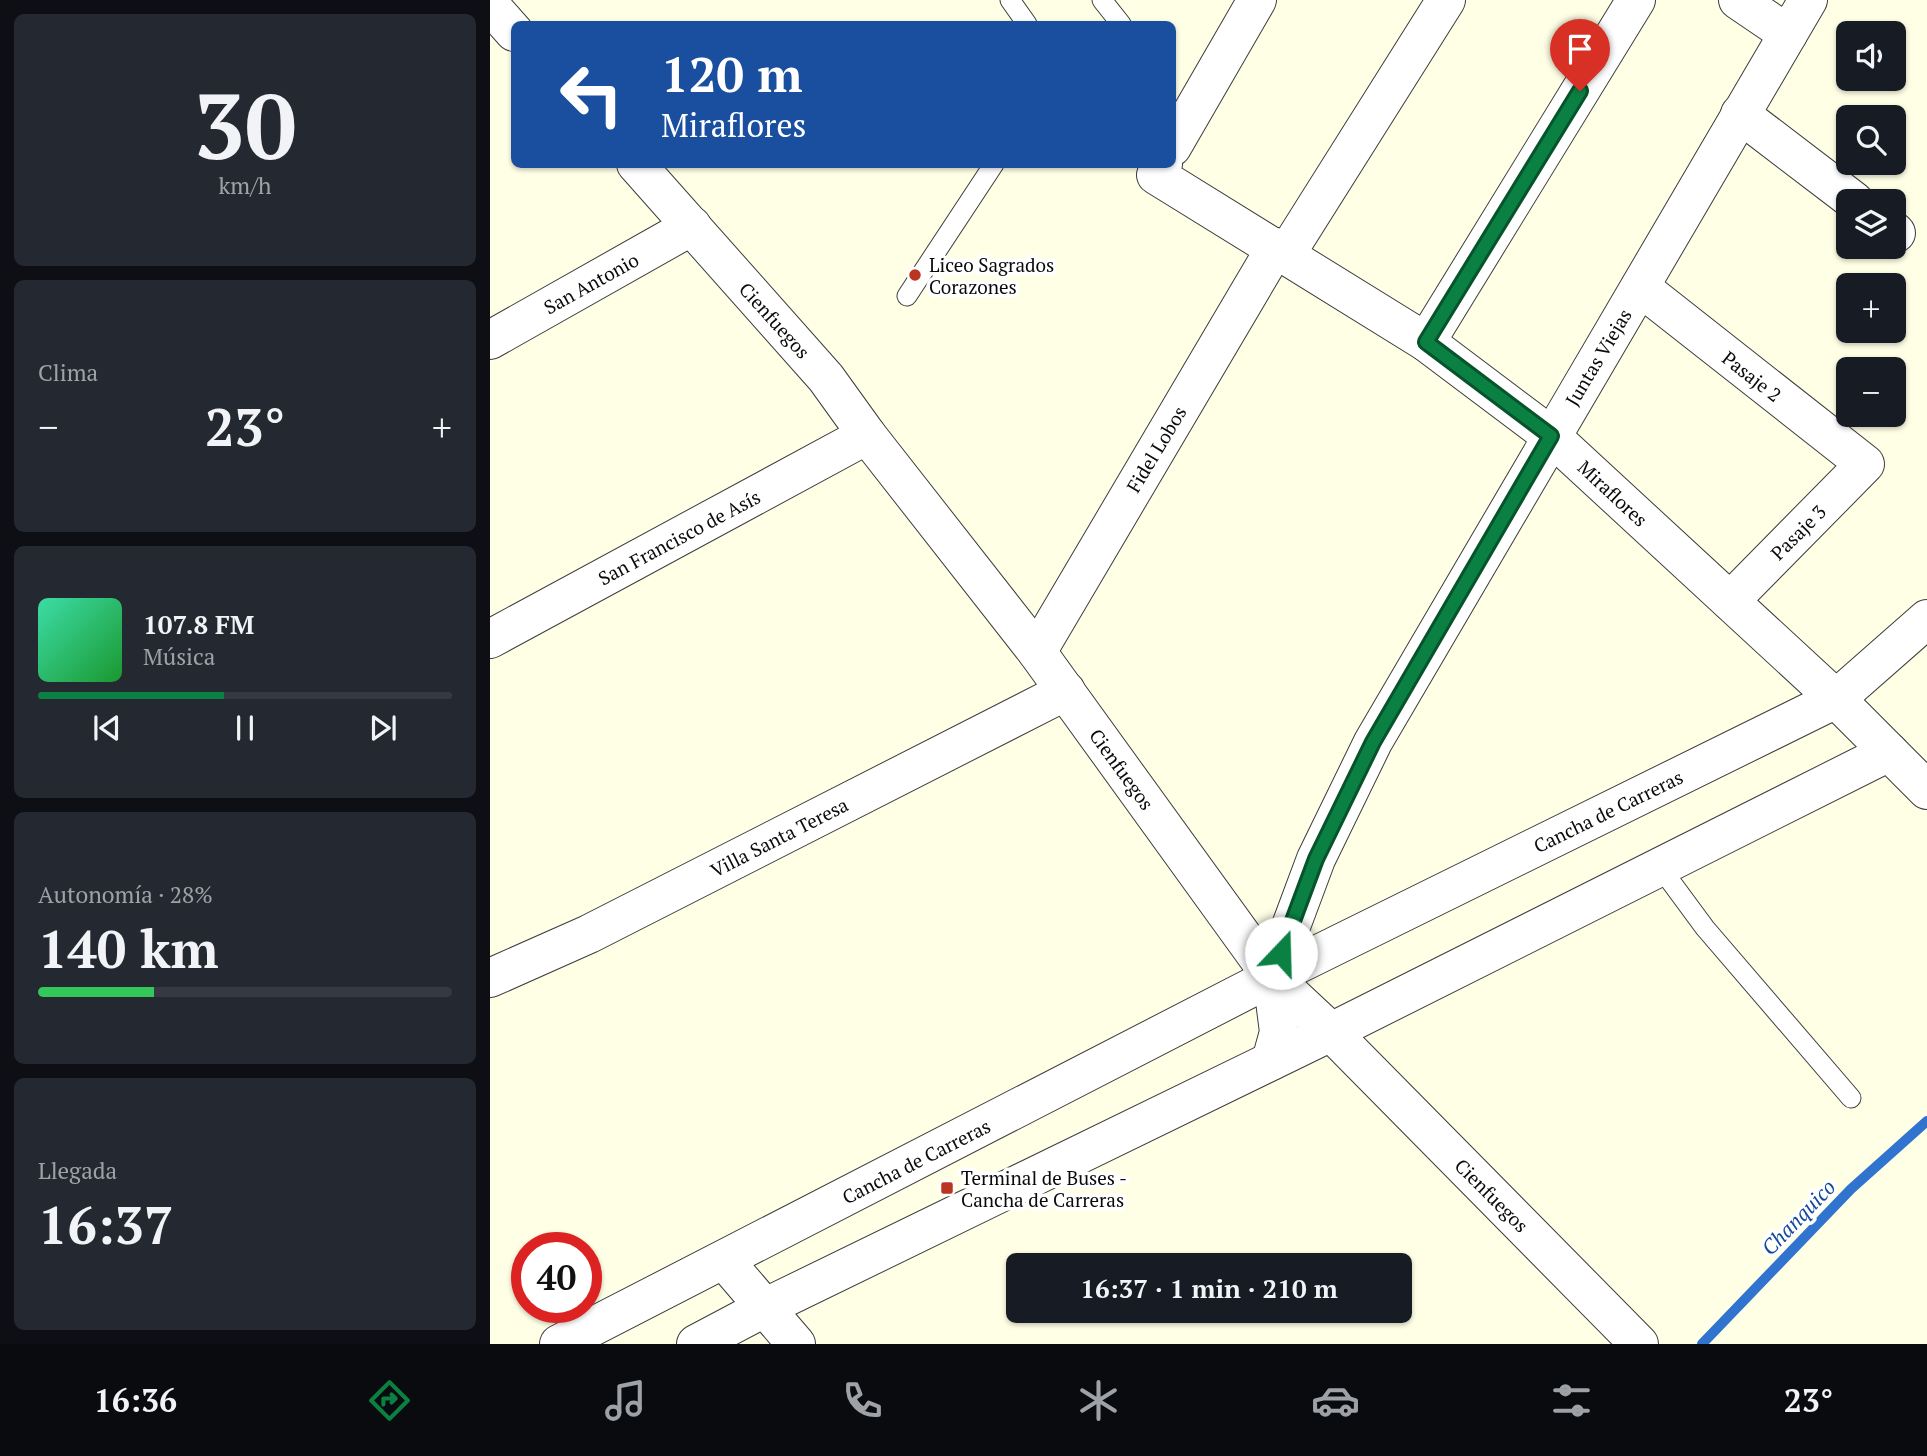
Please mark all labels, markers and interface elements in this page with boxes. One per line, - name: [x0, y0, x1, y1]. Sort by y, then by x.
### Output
- pin: [1550, 19, 1610, 91]
- map controls: [1836, 21, 1906, 427]
- button: sound: [1836, 21, 1906, 91]
- icon: arrive: [1561, 30, 1599, 68]
- text: 120 m: [661, 41, 803, 106]
- icon: left: [546, 49, 637, 140]
- text: 30: [194, 64, 296, 185]
- text: Miraflores: [661, 104, 806, 146]
- button: search: [1836, 105, 1906, 175]
- text: km/h: [218, 170, 272, 201]
- button: layers: [1836, 189, 1906, 259]
- street label: San Antonio: [539, 247, 643, 319]
- place label: Liceo Sagrados Corazones: [929, 252, 1054, 299]
- marker: Liceo Sagrados Corazones: [907, 267, 923, 283]
- button: +: [1836, 273, 1906, 343]
- street label: Cienfuegos: [734, 277, 816, 363]
- street label: Juntas Viejas: [1559, 304, 1637, 410]
- street label: Pasaje 2: [1717, 345, 1787, 407]
- text: Clima: [38, 357, 98, 388]
- button: −: [1836, 357, 1906, 427]
- text: 23°: [205, 392, 285, 461]
- street label: Fidel Lobos: [1120, 401, 1192, 497]
- text: −: [38, 402, 58, 452]
- text: +: [432, 402, 452, 452]
- street label: Miraflores: [1573, 454, 1653, 532]
- street label: San Francisco de Asís: [594, 484, 764, 590]
- street label: Pasaje 3: [1765, 499, 1831, 565]
- text: 107.8 FM: [143, 607, 254, 641]
- text: Música: [143, 641, 215, 672]
- icon: previous: [88, 709, 126, 747]
- icon: pause: [226, 709, 264, 747]
- icon: next: [364, 709, 402, 747]
- street label: Cienfuegos: [1084, 723, 1160, 815]
- street label: Cancha de Carreras: [1529, 764, 1687, 858]
- street label: Villa Santa Teresa: [706, 791, 853, 883]
- text: Autonomía · 28%: [38, 879, 213, 910]
- text: 140 km: [38, 914, 219, 983]
- position arrow: [1244, 916, 1318, 990]
- street label: Cancha de Carreras: [838, 1113, 994, 1209]
- street label: Cienfuegos: [1450, 1153, 1534, 1237]
- text: Llegada: [38, 1155, 117, 1186]
- place label: Terminal de Buses - Cancha de Carreras: [961, 1165, 1127, 1212]
- water label: Chanquico: [1755, 1173, 1841, 1261]
- marker: Terminal de Buses - Cancha de Carreras: [939, 1180, 955, 1196]
- text: 16:37: [38, 1190, 173, 1259]
- speed limit sign: 40: [511, 1232, 602, 1323]
- text: 16:37 · 1 min · 210 m: [1080, 1271, 1338, 1305]
- icon: directions: [365, 1376, 414, 1425]
- icon: music: [601, 1376, 650, 1425]
- icon: phone: [838, 1376, 887, 1425]
- icon: climate: [1074, 1376, 1123, 1425]
- icon: car: [1311, 1376, 1360, 1425]
- icon: filters: [1547, 1376, 1596, 1425]
- text: 16:36: [94, 1379, 177, 1421]
- text: 23°: [1784, 1379, 1833, 1421]

